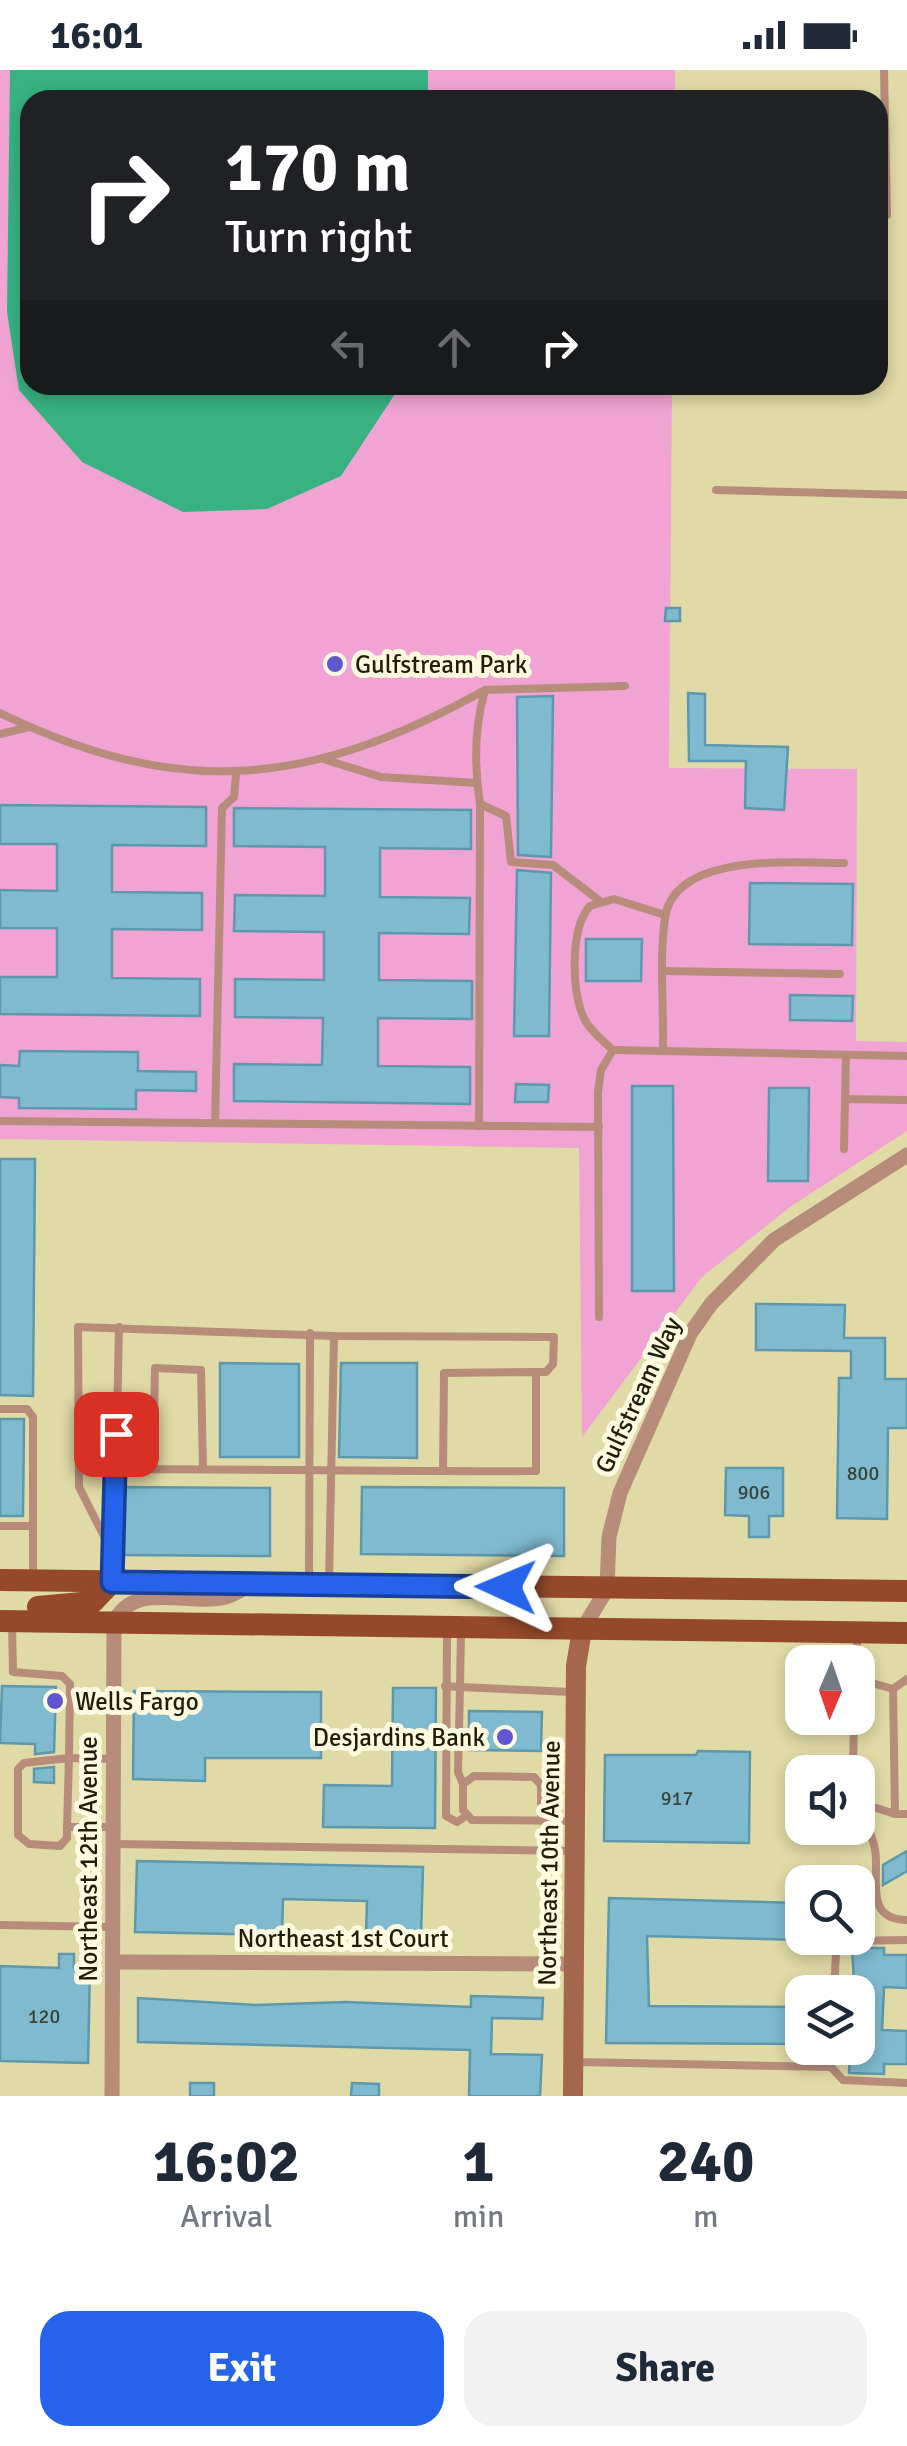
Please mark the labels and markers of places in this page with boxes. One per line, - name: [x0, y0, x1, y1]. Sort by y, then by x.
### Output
- place label: Gulfstream Park: [355, 649, 528, 680]
- marker: Gulfstream Park: [324, 653, 346, 675]
- pin: [74, 1392, 159, 1477]
- place label: Wells Fargo: [75, 1686, 199, 1717]
- marker: Wells Fargo: [44, 1690, 66, 1712]
- place label: Desjardins Bank: [313, 1722, 485, 1753]
- marker: Desjardins Bank: [494, 1726, 516, 1748]

